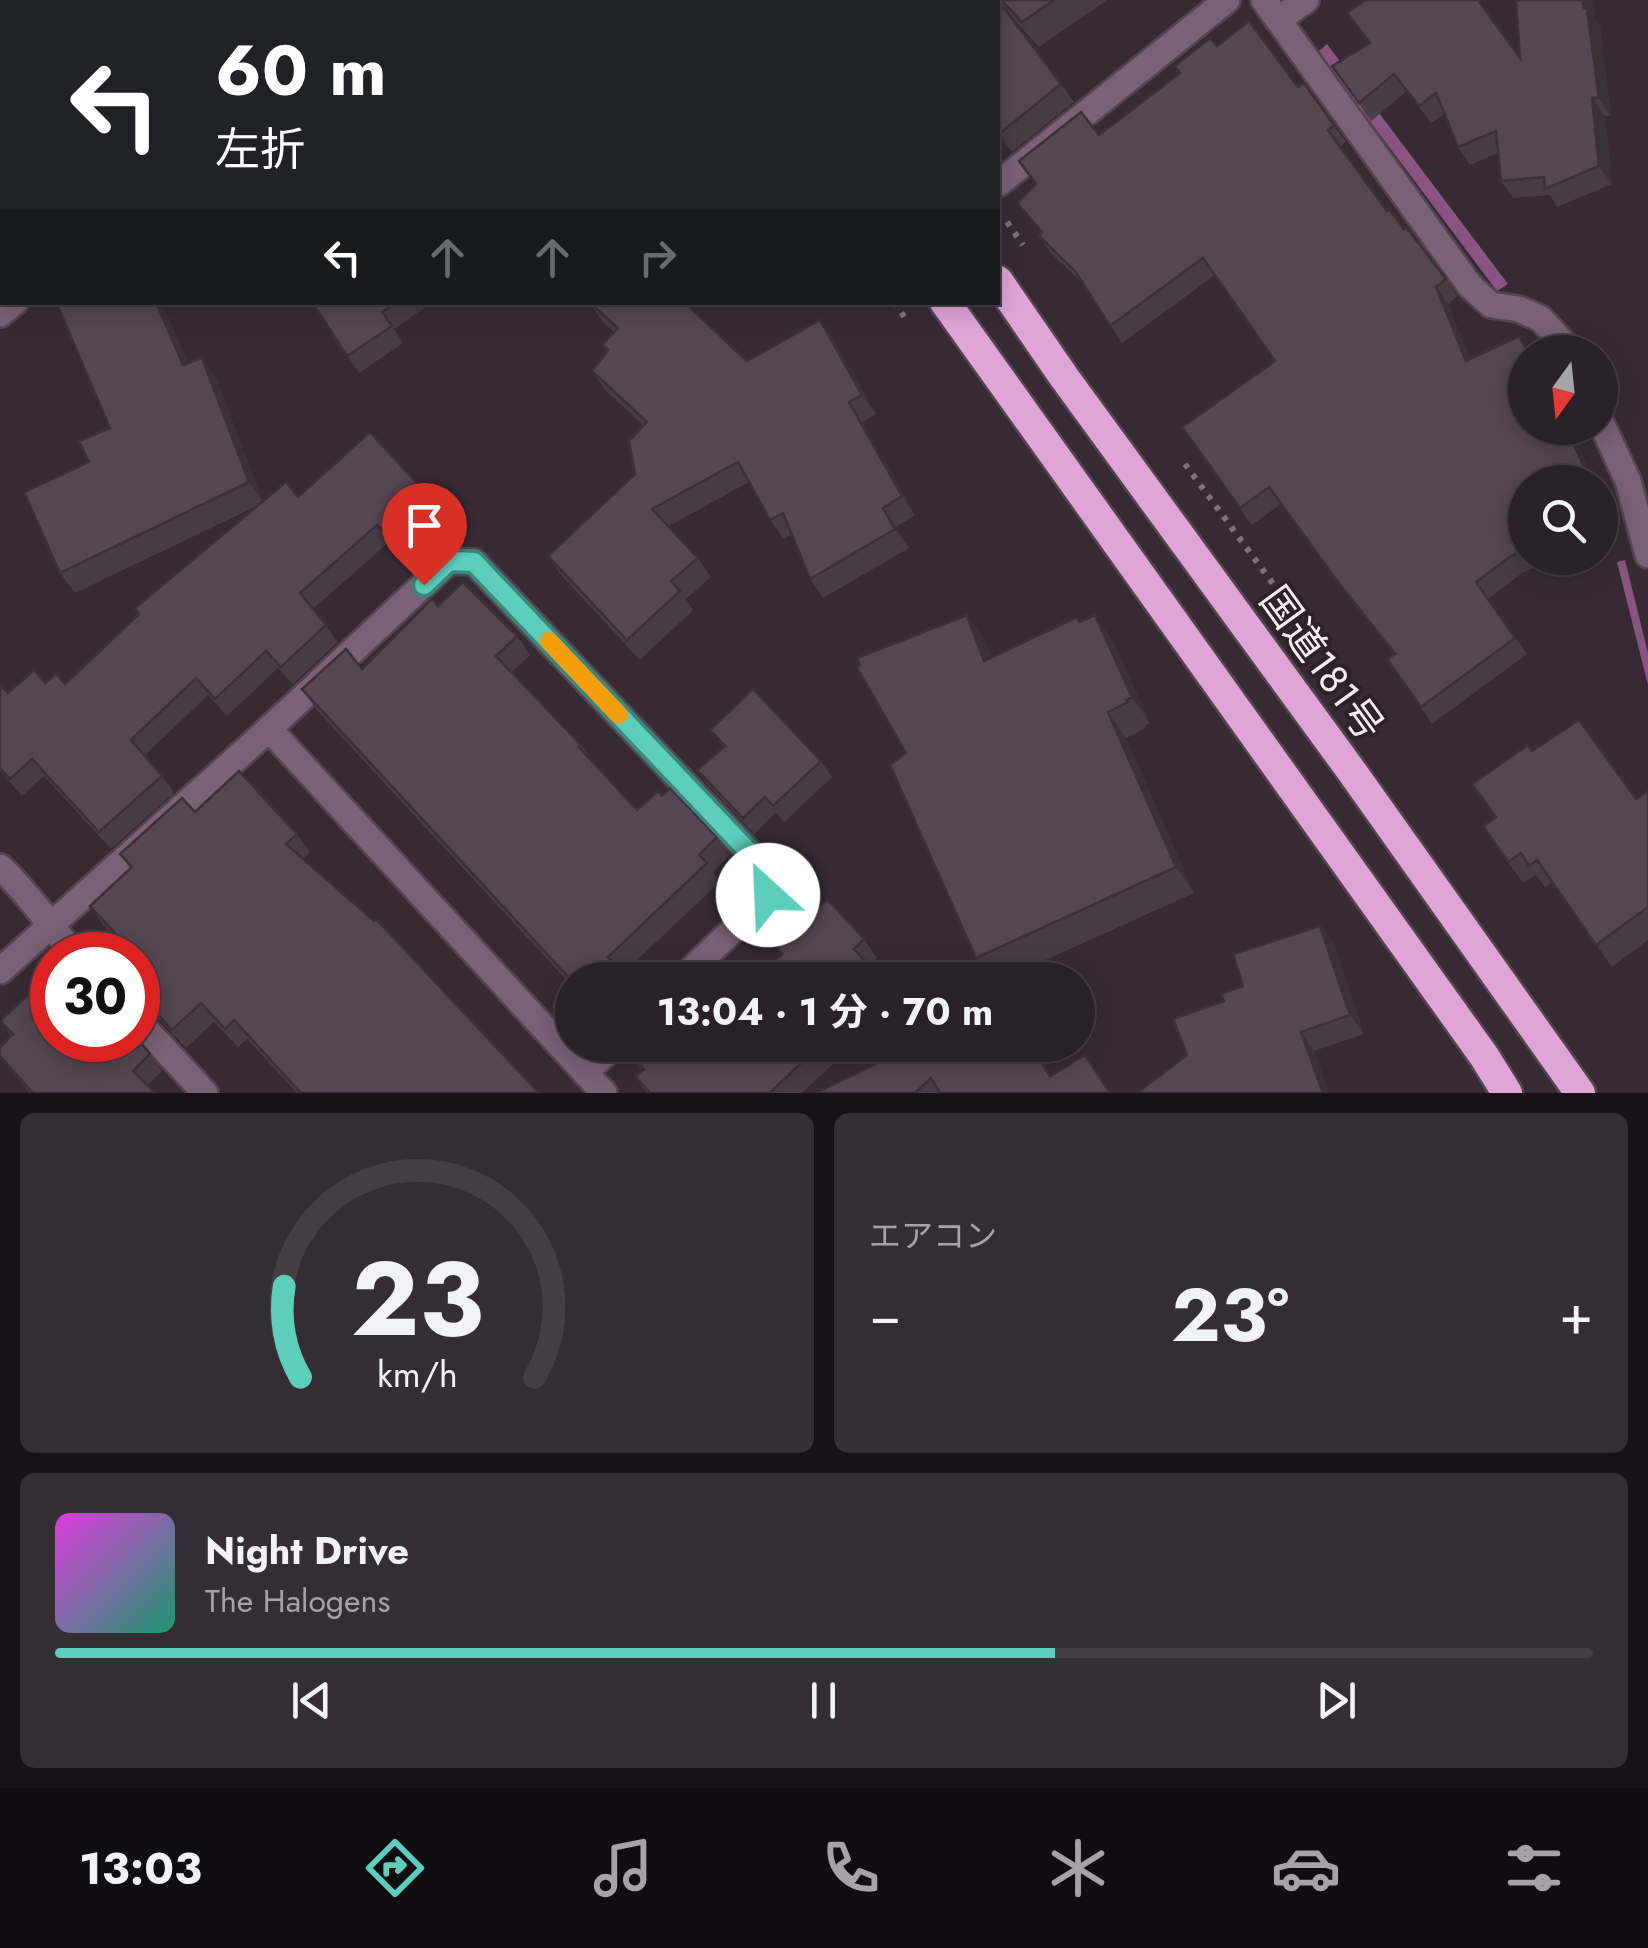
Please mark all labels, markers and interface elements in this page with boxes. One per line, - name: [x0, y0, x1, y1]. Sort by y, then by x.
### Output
- text: 60 m: [215, 20, 387, 121]
- icon: left: [50, 40, 180, 170]
- text: 左折: [215, 117, 305, 182]
- icon: left: [315, 230, 370, 285]
- icon: ahead: [420, 230, 475, 285]
- icon: ahead: [525, 230, 580, 285]
- icon: right: [630, 230, 685, 285]
- north arrow: [1508, 335, 1618, 445]
- map controls: [1508, 335, 1618, 575]
- button: search: [1508, 465, 1618, 575]
- pin: [382, 483, 467, 586]
- icon: arrive: [397, 498, 452, 553]
- street label: 国道181号: [1246, 574, 1398, 752]
- position arrow: [716, 843, 820, 947]
- speed limit sign: 30: [30, 932, 160, 1062]
- text: 13:04 · 1 分 · 70 m: [657, 984, 993, 1039]
- text: エアコン: [869, 1213, 997, 1259]
- text: 23: [351, 1224, 483, 1374]
- text: 23°: [1171, 1261, 1289, 1369]
- text: −: [869, 1275, 901, 1355]
- text: +: [1559, 1275, 1593, 1355]
- text: km/h: [377, 1349, 457, 1400]
- text: Night Drive: [205, 1523, 409, 1578]
- text: The Halogens: [205, 1578, 390, 1624]
- icon: previous: [284, 1673, 339, 1728]
- icon: pause: [796, 1673, 851, 1728]
- icon: next: [1309, 1673, 1364, 1728]
- icon: directions: [360, 1833, 430, 1903]
- icon: music: [588, 1833, 658, 1903]
- icon: phone: [816, 1833, 886, 1903]
- icon: climate: [1043, 1833, 1113, 1903]
- icon: car: [1271, 1833, 1341, 1903]
- icon: filters: [1499, 1833, 1569, 1903]
- text: 13:03: [79, 1836, 202, 1901]

